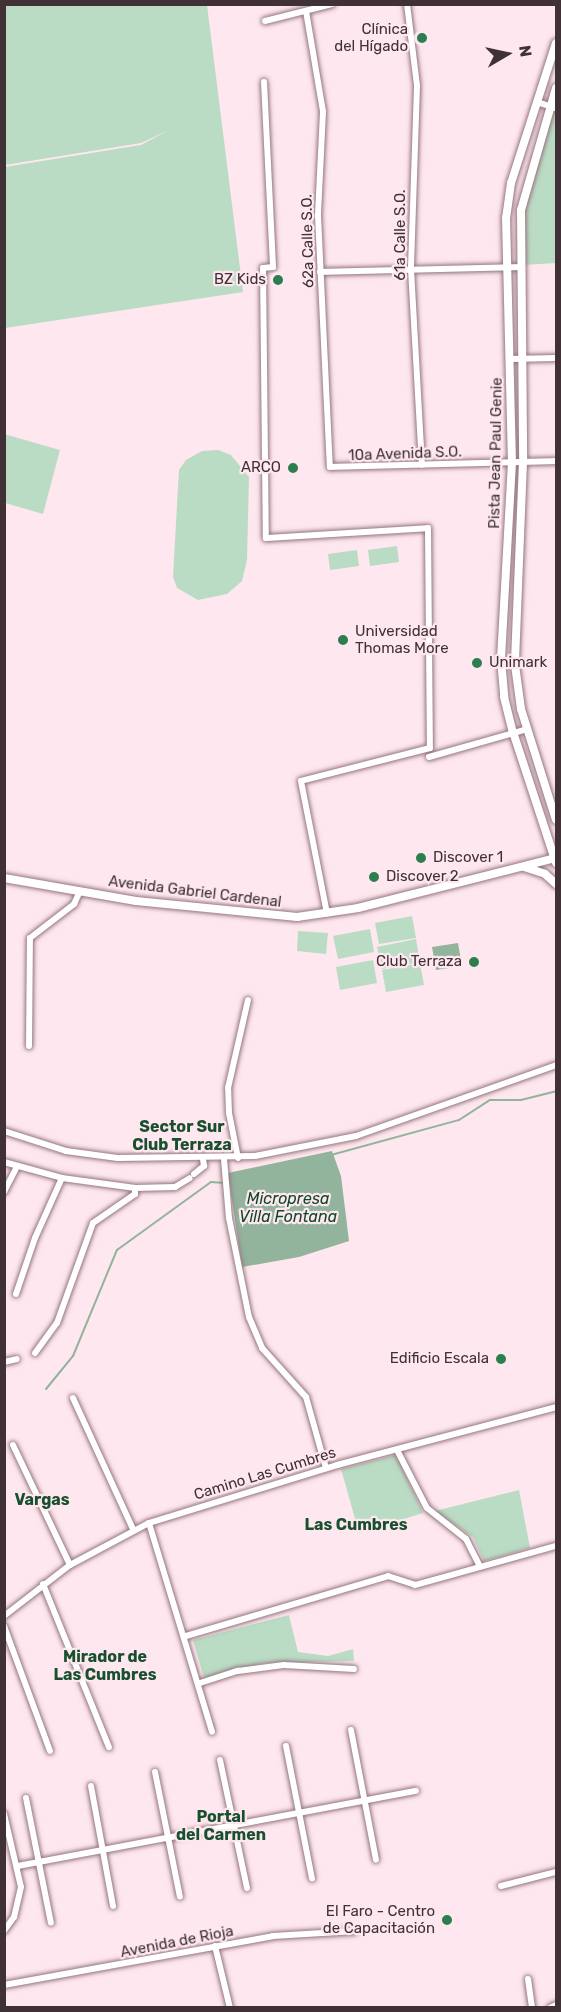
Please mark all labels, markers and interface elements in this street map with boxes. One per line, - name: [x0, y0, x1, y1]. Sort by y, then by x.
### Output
- place label: Clínica del Hígado: [334, 20, 408, 55]
- north arrow: [477, 24, 537, 84]
- marker: Clínica del Hígado: [413, 29, 431, 47]
- text: N: [515, 44, 536, 58]
- street label: 61a Calle S.O.: [392, 189, 410, 281]
- street label: 62a Calle S.O.: [298, 194, 318, 288]
- place label: BZ Kids: [214, 271, 266, 289]
- marker: BZ Kids: [271, 273, 285, 287]
- street label: Pista Jean Paul Genie: [486, 377, 506, 529]
- street label: 10a Avenida S.O.: [348, 443, 462, 465]
- place label: ARCO: [241, 459, 281, 477]
- marker: ARCO: [286, 461, 300, 475]
- place label: Universidad Thomas More: [355, 622, 449, 657]
- marker: Universidad Thomas More: [336, 633, 350, 647]
- place label: Unimark: [489, 654, 547, 672]
- marker: Unimark: [470, 656, 484, 670]
- place label: Discover 1: [433, 849, 503, 867]
- marker: Discover 1: [414, 851, 428, 865]
- place label: Discover 2: [386, 868, 459, 886]
- marker: Discover 2: [367, 870, 381, 884]
- street label: Avenida Gabriel Cardenal: [107, 872, 283, 912]
- place label: Club Terraza: [376, 953, 462, 971]
- marker: Club Terraza: [467, 955, 481, 969]
- district label: Sector Sur Club Terraza: [132, 1117, 232, 1155]
- water label: Micropresa Villa Fontana: [239, 1189, 337, 1227]
- place label: Edificio Escala: [390, 1350, 489, 1368]
- marker: Edificio Escala: [494, 1352, 508, 1366]
- street label: Camino Las Cumbres: [192, 1444, 338, 1504]
- district label: Vargas: [14, 1490, 70, 1510]
- district label: Las Cumbres: [304, 1515, 408, 1535]
- district label: Mirador de Las Cumbres: [53, 1647, 157, 1685]
- district label: Portal del Carmen: [176, 1807, 266, 1845]
- place label: El Faro - Centro de Capacitación: [323, 1902, 435, 1937]
- marker: El Faro - Centro de Capacitación: [440, 1913, 454, 1927]
- street label: Avenida de Rioja: [119, 1922, 235, 1962]

